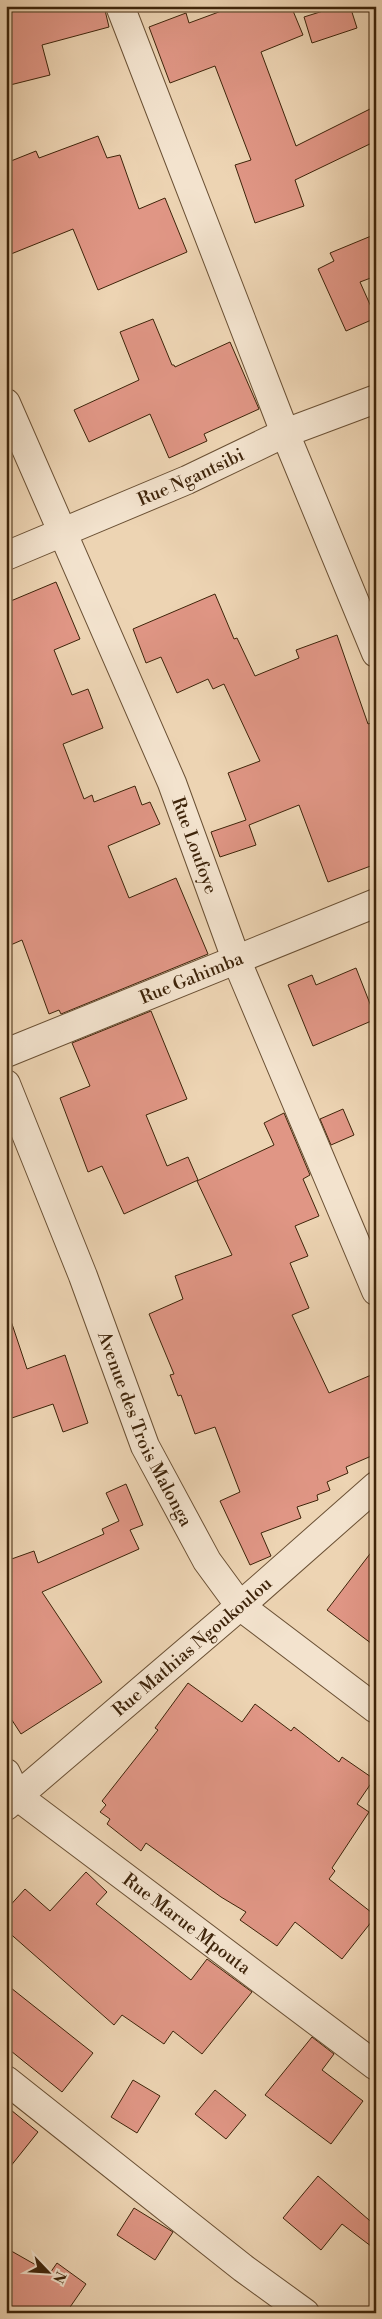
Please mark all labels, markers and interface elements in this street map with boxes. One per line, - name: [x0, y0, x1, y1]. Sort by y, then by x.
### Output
- street label: Rue Ngantsibi: [134, 443, 248, 511]
- street label: Rue Loufoye: [166, 794, 222, 897]
- street label: Rue Gahimba: [136, 947, 248, 1010]
- street label: Avenue des Trois Malonga: [92, 1327, 198, 1531]
- street label: Rue Mathias Ngoukoulou: [108, 1572, 277, 1722]
- street label: Rue Marue Mpouta: [118, 1869, 256, 1980]
- north arrow: [22, 2246, 72, 2296]
- text: N: [48, 2268, 69, 2286]

